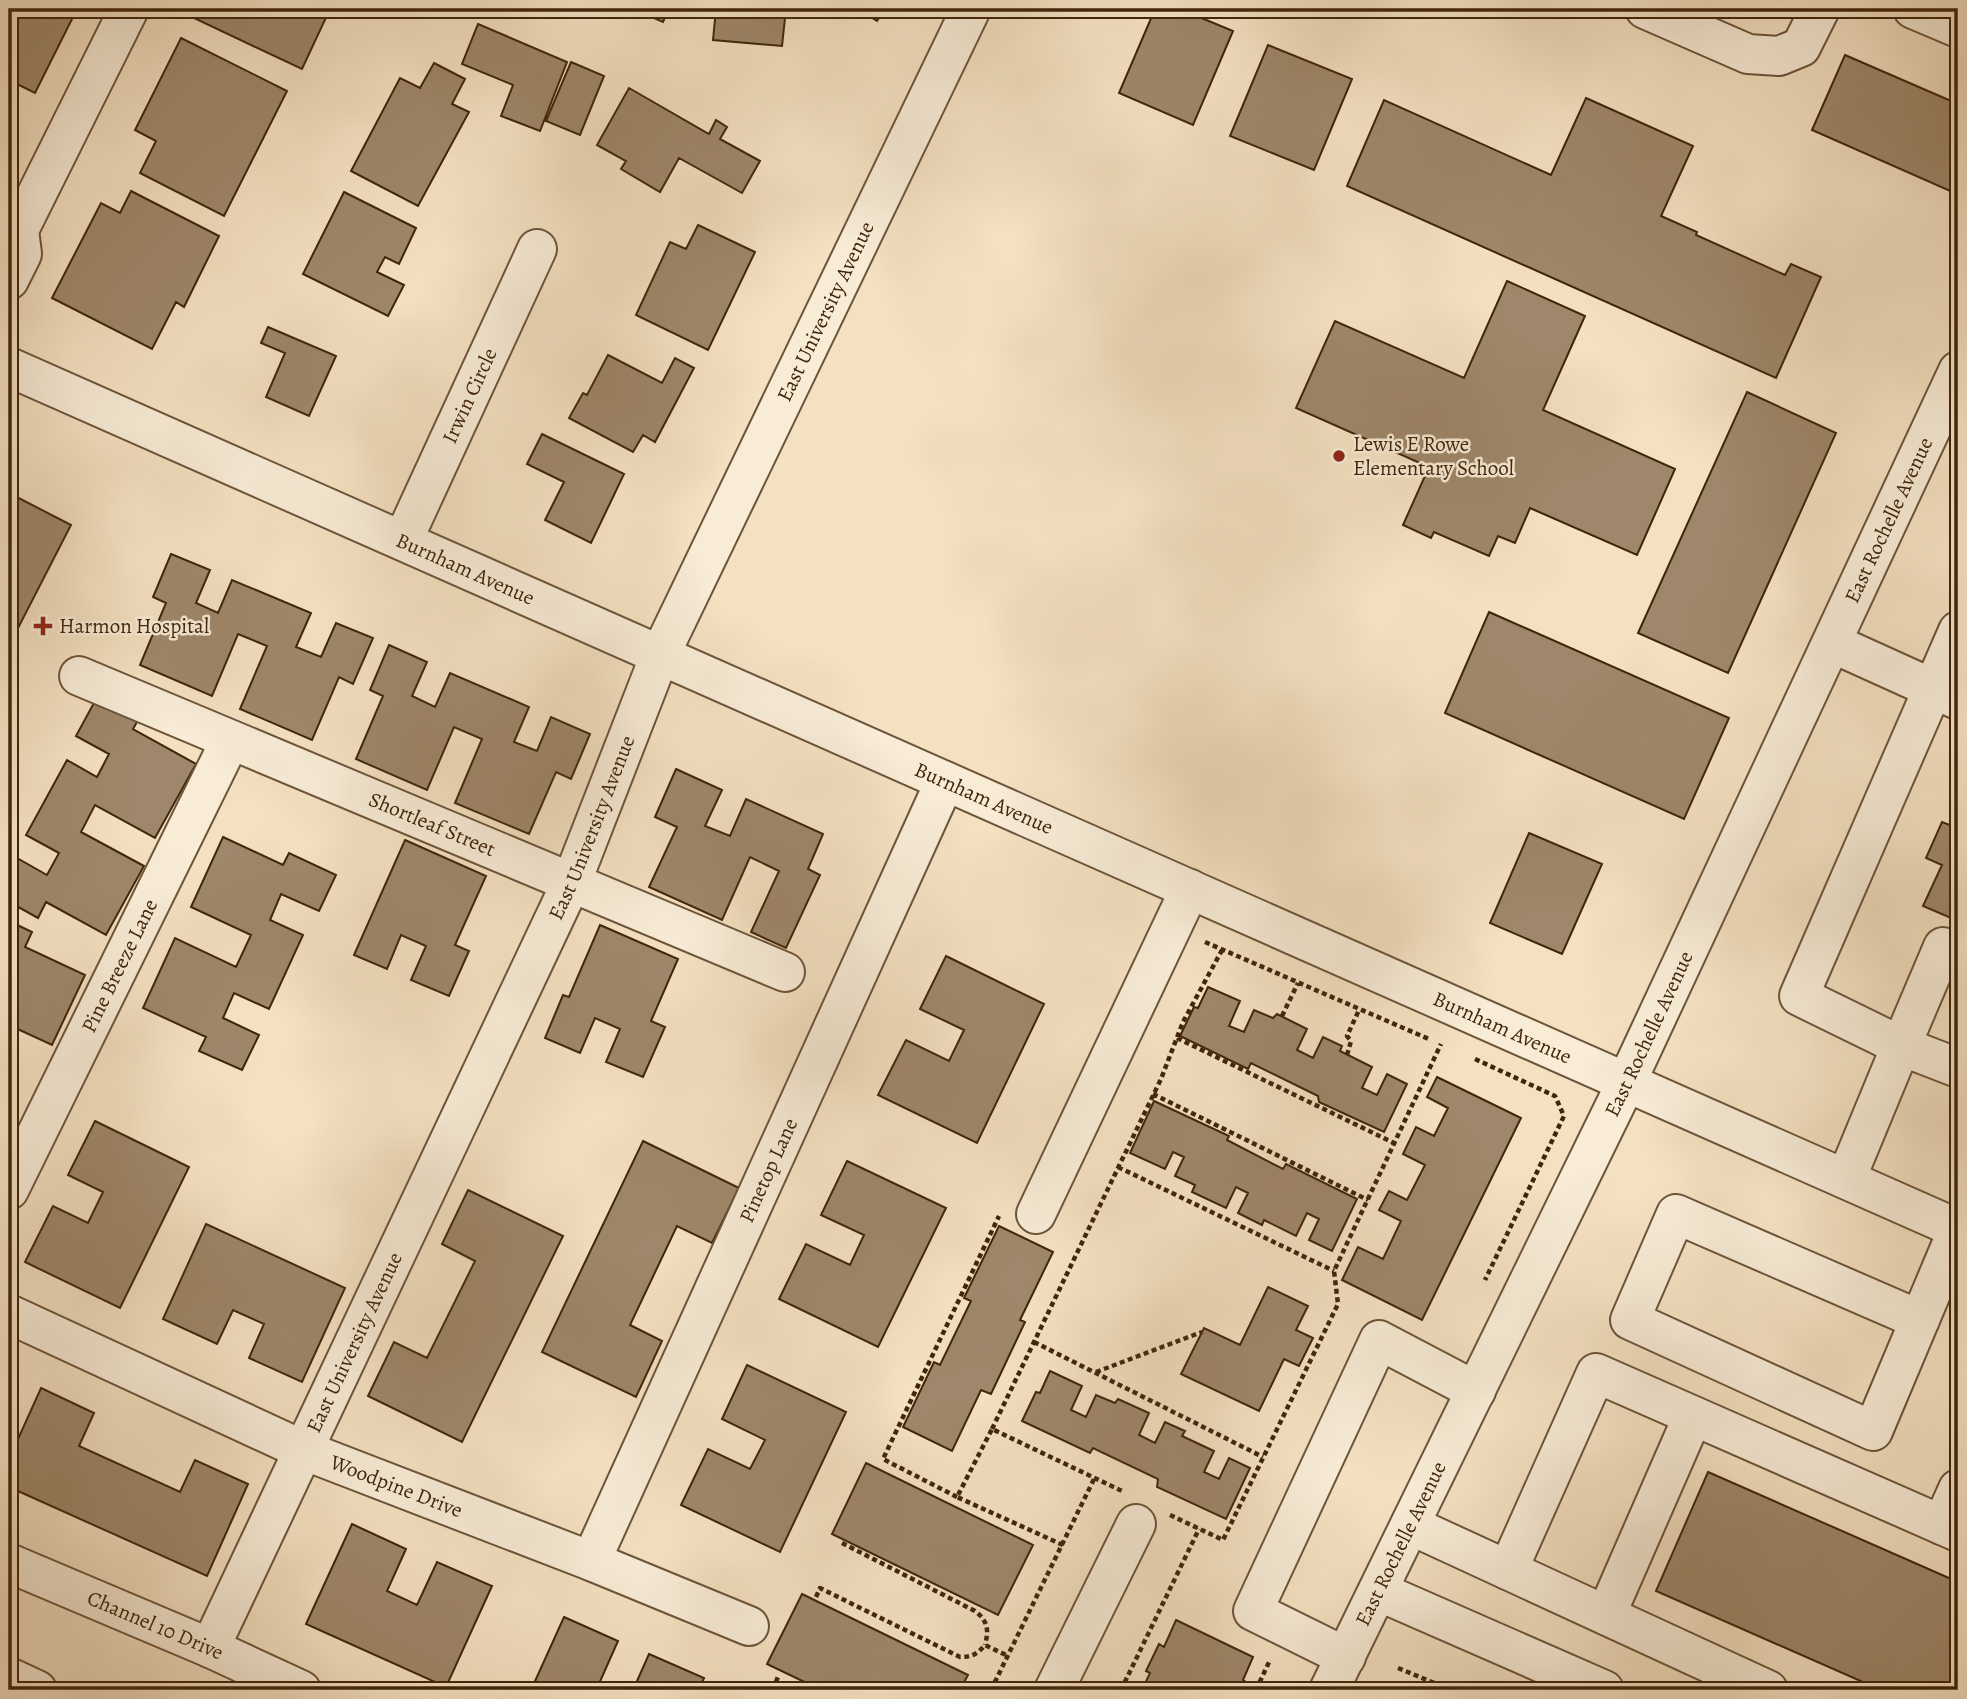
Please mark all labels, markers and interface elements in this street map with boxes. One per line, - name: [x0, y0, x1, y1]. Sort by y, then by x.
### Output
- street label: East University Avenue: [770, 217, 881, 406]
- street label: Irwin Circle: [435, 343, 504, 448]
- place label: Lewis E Rowe Elementary School: [1353, 430, 1514, 482]
- street label: East Rochelle Avenue: [1838, 432, 1939, 607]
- marker: Lewis E Rowe Elementary School: [1331, 448, 1347, 464]
- street label: Burnham Avenue: [392, 526, 539, 612]
- place label: Harmon Hospital: [59, 612, 209, 640]
- marker: Harmon Hospital: [33, 616, 53, 636]
- street label: East University Avenue: [542, 731, 641, 924]
- street label: Burnham Avenue: [910, 755, 1058, 841]
- street label: Shortleaf Street: [365, 785, 500, 863]
- street label: Pine Breeze Lane: [75, 894, 164, 1037]
- street label: East Rochelle Avenue: [1598, 946, 1700, 1121]
- street label: Burnham Avenue: [1429, 985, 1576, 1070]
- street label: Pinetop Lane: [732, 1113, 804, 1227]
- street label: East University Avenue: [300, 1247, 409, 1437]
- street label: Woodpine Drive: [325, 1447, 467, 1524]
- street label: East Rochelle Avenue: [1349, 1457, 1453, 1631]
- street label: Channel 10 Drive: [83, 1584, 228, 1666]

